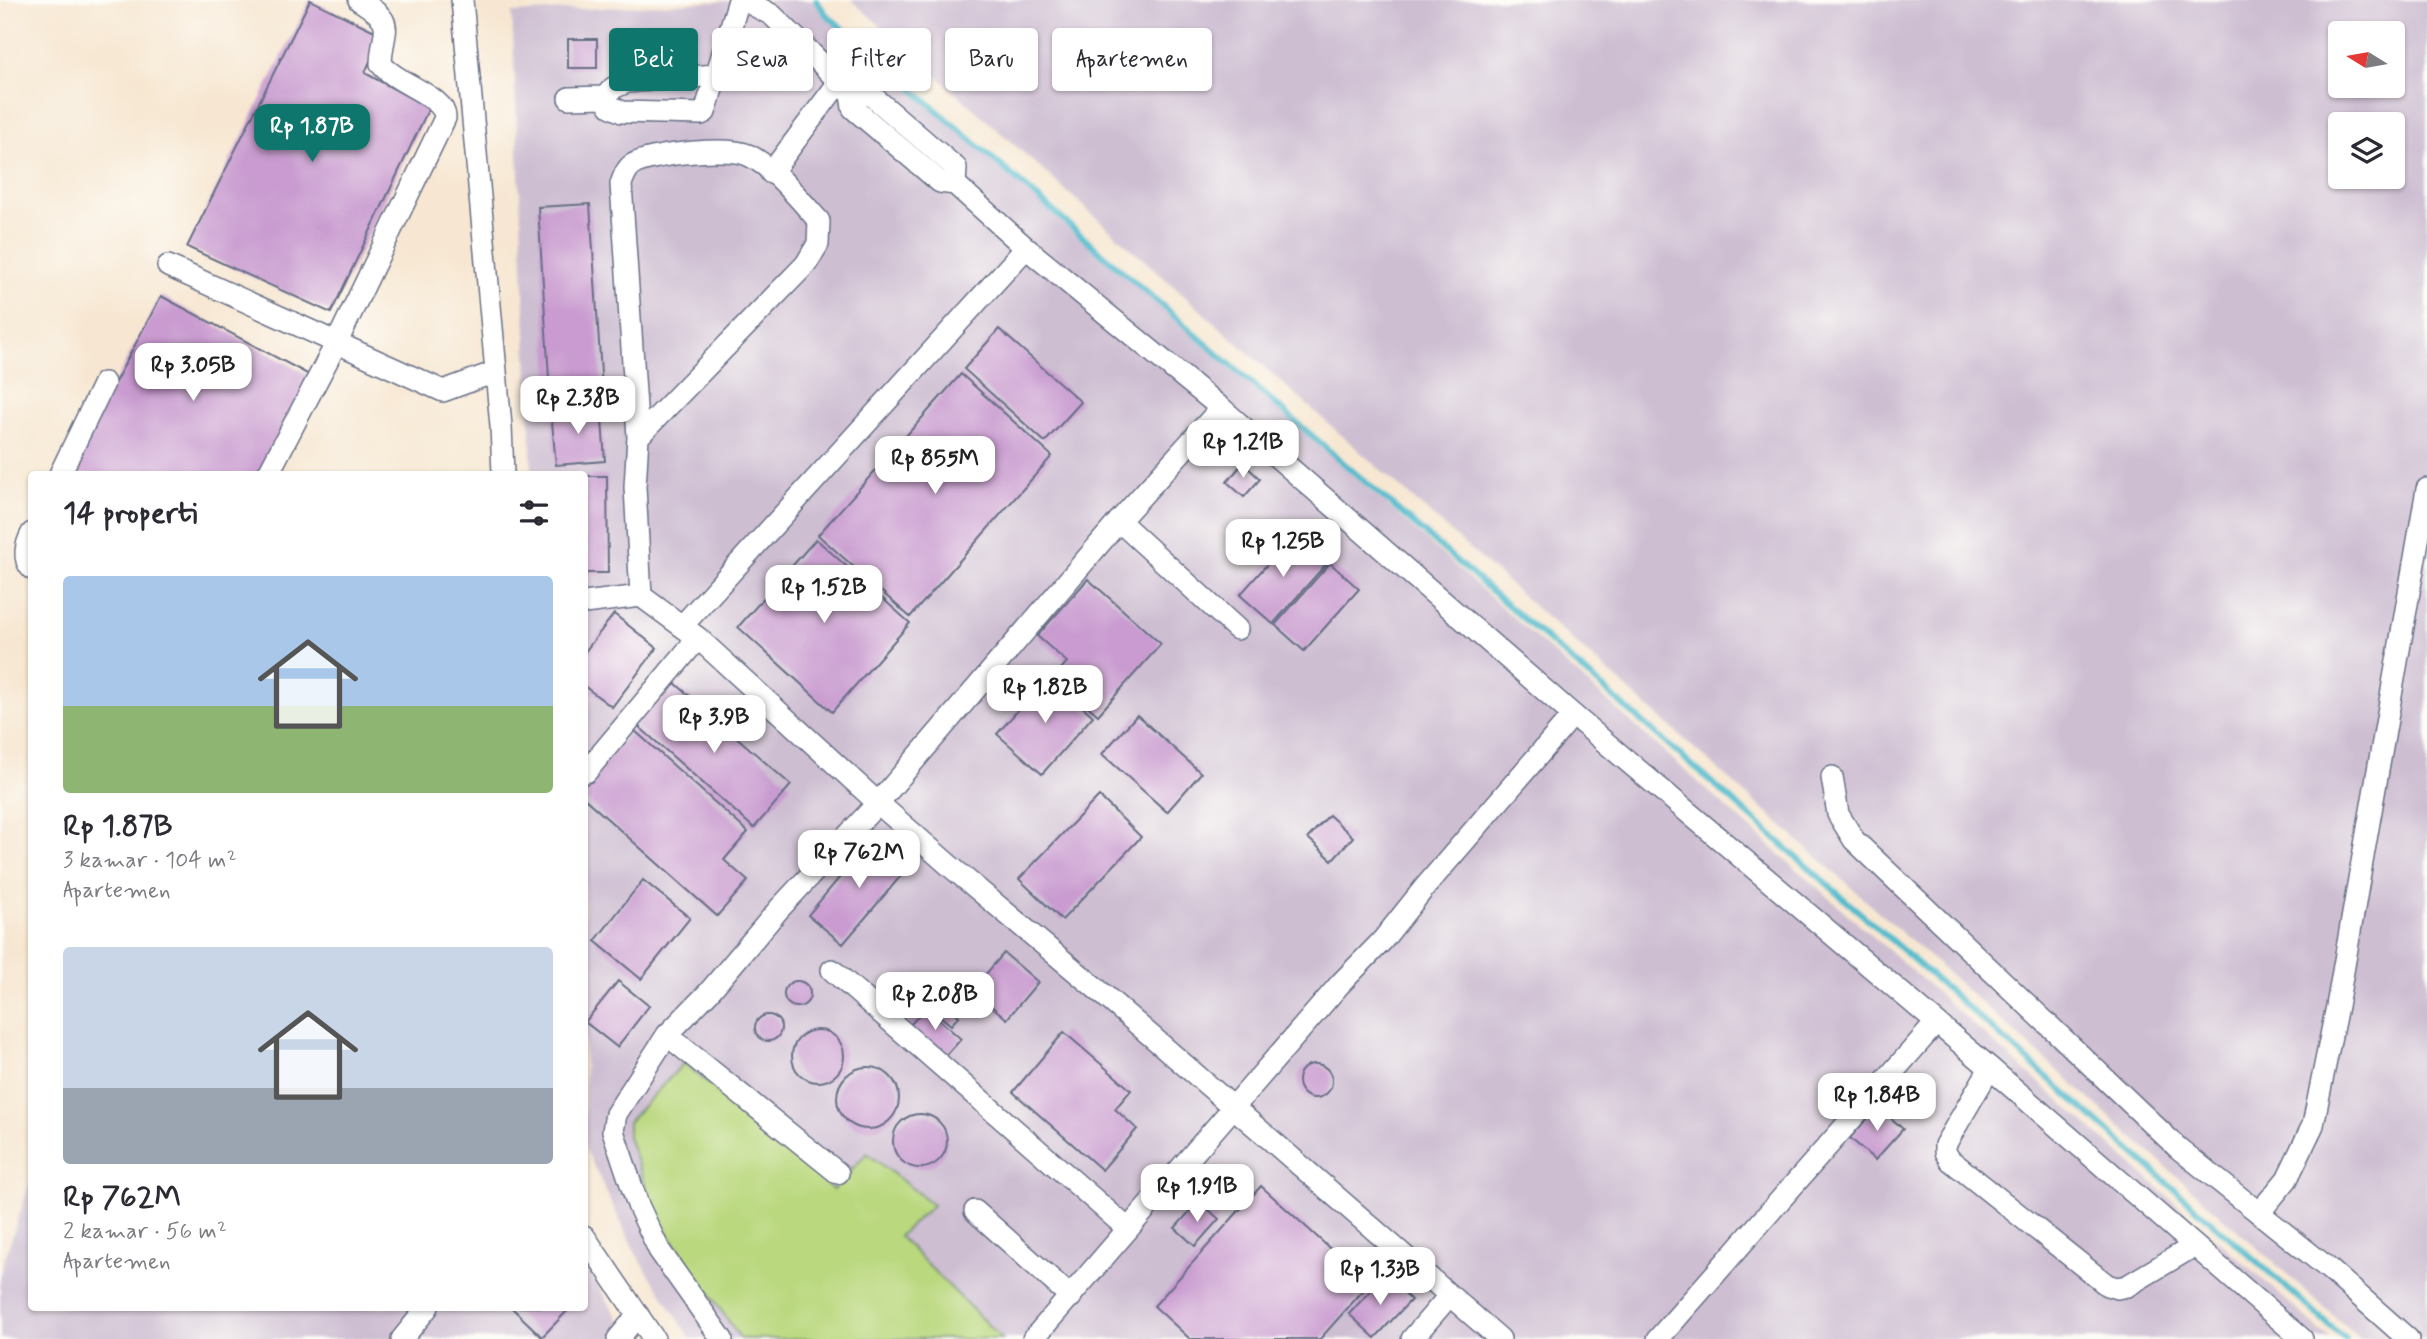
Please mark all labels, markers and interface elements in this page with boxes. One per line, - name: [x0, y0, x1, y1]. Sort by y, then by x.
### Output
- north arrow: [2328, 21, 2404, 98]
- map controls: [2328, 21, 2405, 189]
- chip: Beli: [609, 28, 698, 91]
- chip: Sewa: [712, 28, 813, 91]
- chip: Filter: [827, 28, 931, 91]
- chip: Baru: [945, 28, 1038, 91]
- chip: Apartemen: [1052, 28, 1212, 91]
- pin: Rp 1.87B: [240, 104, 384, 164]
- text: Rp 1.87B: [270, 112, 354, 142]
- button: layers: [2328, 112, 2405, 189]
- pin: Rp 3.05B: [121, 344, 265, 403]
- text: Rp 3.05B: [151, 351, 235, 381]
- pin: Rp 2.38B: [506, 376, 650, 436]
- text: Rp 2.38B: [536, 384, 620, 414]
- pin: Rp 1.21B: [1171, 420, 1315, 480]
- text: Rp 1.21B: [1203, 428, 1283, 458]
- pin: Rp 855M: [870, 436, 1000, 496]
- text: Rp 855M: [891, 444, 979, 474]
- text: 14 properti: [63, 494, 197, 533]
- icon: filters: [515, 494, 553, 532]
- pin: Rp 1.25B: [1211, 520, 1355, 579]
- text: Rp 1.25B: [1242, 527, 1324, 557]
- pin: Rp 1.52B: [752, 566, 896, 625]
- text: Rp 1.52B: [781, 573, 867, 603]
- icon: home: [245, 621, 371, 747]
- pin: Rp 1.82B: [973, 666, 1117, 725]
- text: Rp 1.82B: [1003, 673, 1087, 703]
- pin: Rp 3.9B: [649, 696, 779, 755]
- text: Rp 3.9B: [679, 703, 749, 733]
- text: Rp 1.87B: [63, 807, 172, 846]
- pin: Rp 762M: [794, 830, 924, 890]
- text: Rp 762M: [814, 838, 904, 868]
- text: 3 kamar · 104 m²: [63, 846, 237, 876]
- text: Apartemen: [63, 876, 171, 906]
- pin: Rp 2.08B: [863, 972, 1007, 1032]
- text: Rp 2.08B: [892, 980, 978, 1010]
- icon: home: [245, 992, 371, 1118]
- pin: Rp 1.84B: [1805, 1074, 1949, 1133]
- text: Rp 1.84B: [1834, 1081, 1920, 1111]
- pin: Rp 1.91B: [1125, 1164, 1269, 1224]
- text: Rp 1.91B: [1157, 1172, 1237, 1202]
- text: Rp 762M: [63, 1178, 181, 1217]
- text: 2 kamar · 56 m²: [63, 1217, 227, 1247]
- text: Apartemen: [63, 1247, 171, 1277]
- pin: Rp 1.33B: [1308, 1248, 1452, 1307]
- text: Rp 1.33B: [1340, 1255, 1420, 1285]

